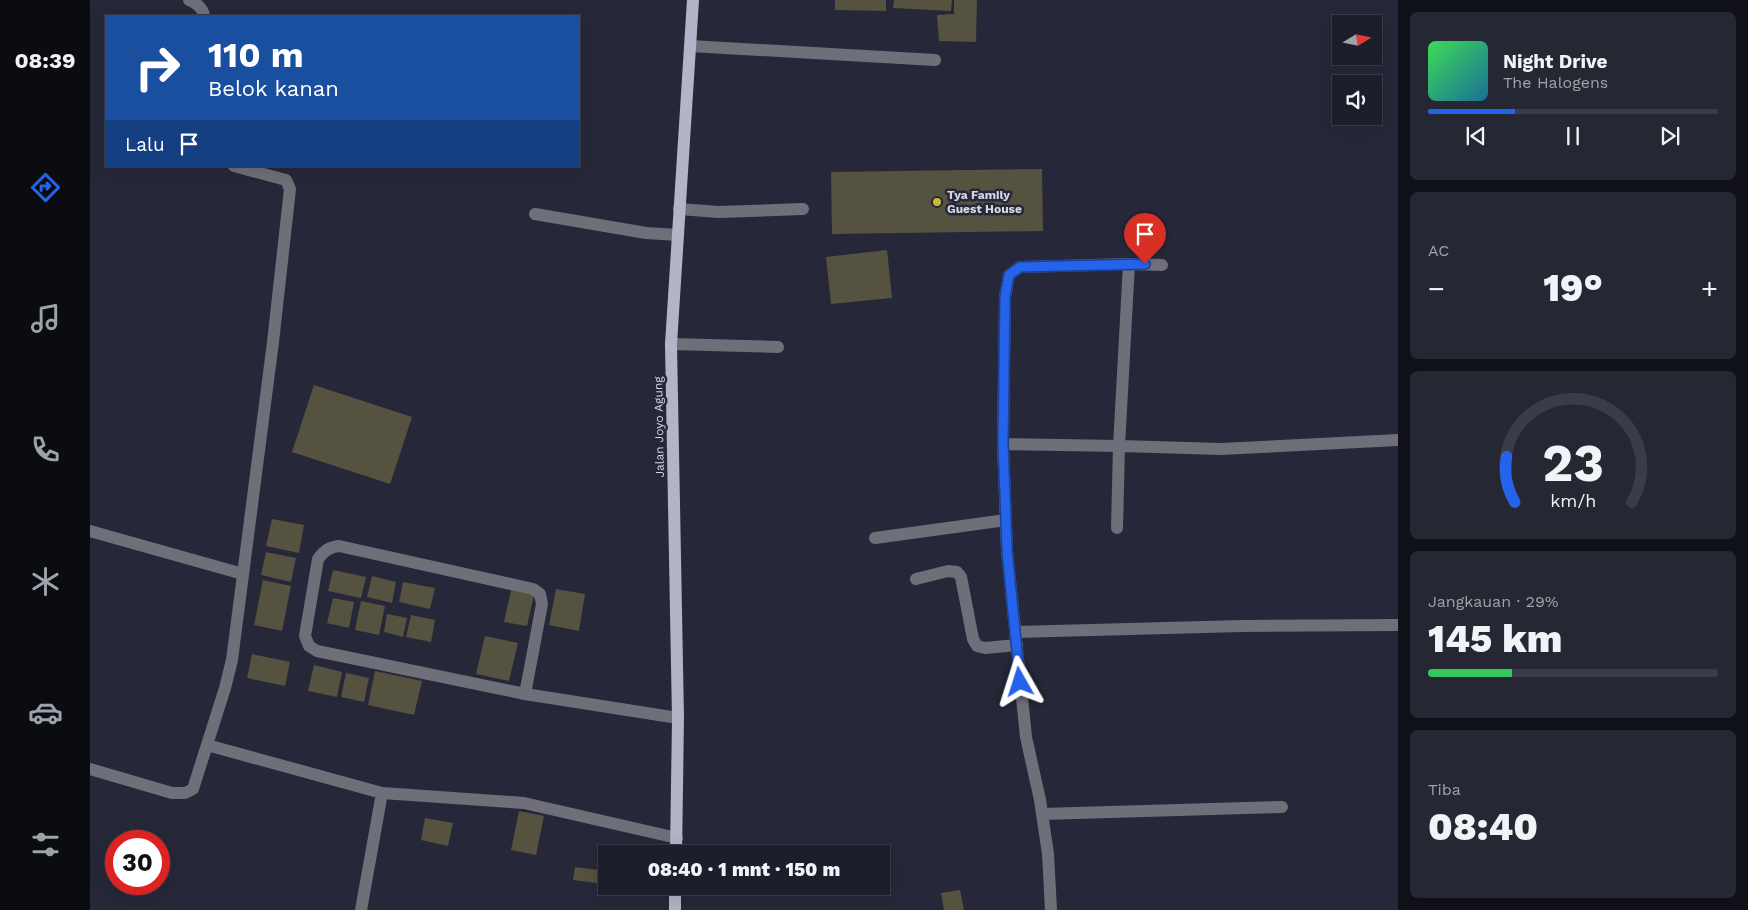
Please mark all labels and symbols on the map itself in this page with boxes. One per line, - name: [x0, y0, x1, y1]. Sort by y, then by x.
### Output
- north arrow: [1332, 15, 1382, 65]
- place label: Tya Family Guest House: [947, 188, 1022, 216]
- marker: Tya Family Guest House: [931, 196, 943, 208]
- pin: [1124, 213, 1166, 264]
- street label: Jalan Joyo Agung: [651, 376, 667, 478]
- position arrow: [993, 655, 1045, 707]
- speed limit sign: 30: [105, 830, 170, 895]

